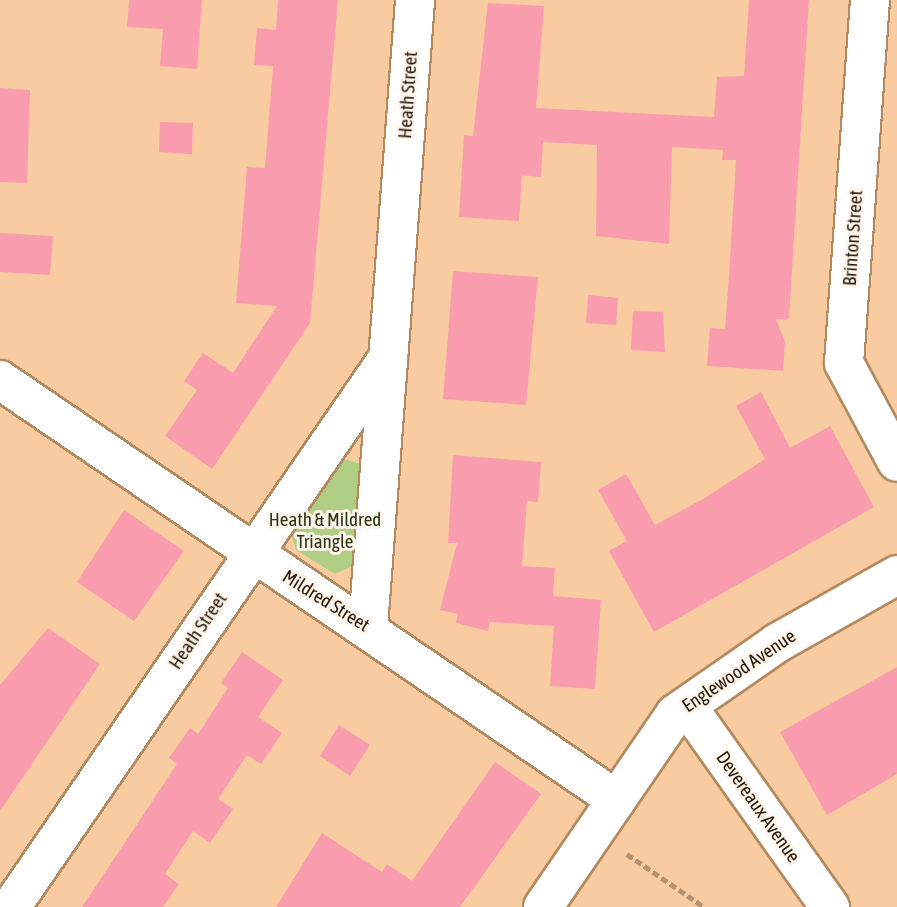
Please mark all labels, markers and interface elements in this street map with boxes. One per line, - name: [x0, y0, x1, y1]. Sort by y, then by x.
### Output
- street label: Heath Street: [394, 51, 422, 139]
- street label: Brinton Street: [838, 189, 868, 287]
- park label: Heath & Mildred Triangle: [269, 509, 381, 553]
- street label: Mildred Street: [278, 565, 374, 637]
- street label: Heath Street: [164, 588, 232, 674]
- street label: Englewood Avenue: [678, 625, 800, 717]
- street label: Devereaux Avenue: [711, 747, 805, 867]

